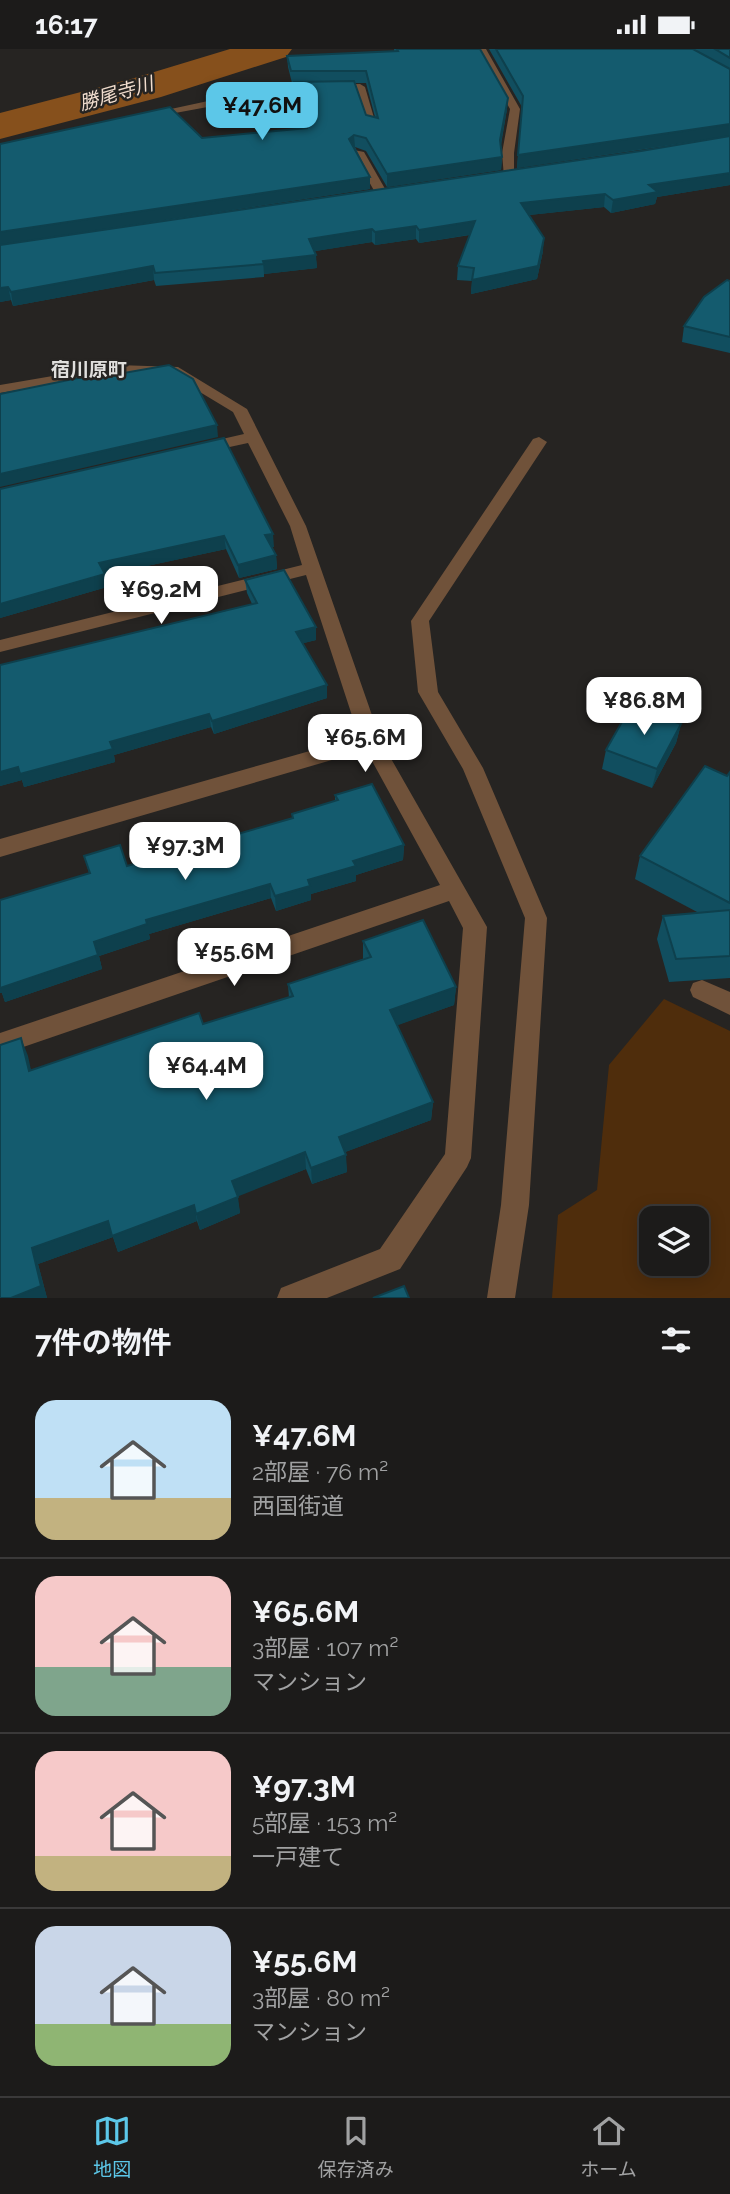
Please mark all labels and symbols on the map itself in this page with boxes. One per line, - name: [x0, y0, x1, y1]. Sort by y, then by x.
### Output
- water label: 勝尾寺川: [76, 71, 157, 114]
- pin: ¥47.6M: [205, 83, 319, 142]
- district label: 宿川原町: [51, 358, 127, 380]
- pin: ¥69.2M: [104, 567, 218, 626]
- pin: ¥86.8M: [587, 677, 701, 737]
- pin: ¥65.6M: [308, 715, 422, 774]
- pin: ¥97.3M: [128, 823, 242, 882]
- pin: ¥55.6M: [177, 929, 291, 988]
- pin: ¥64.4M: [149, 1042, 263, 1102]

